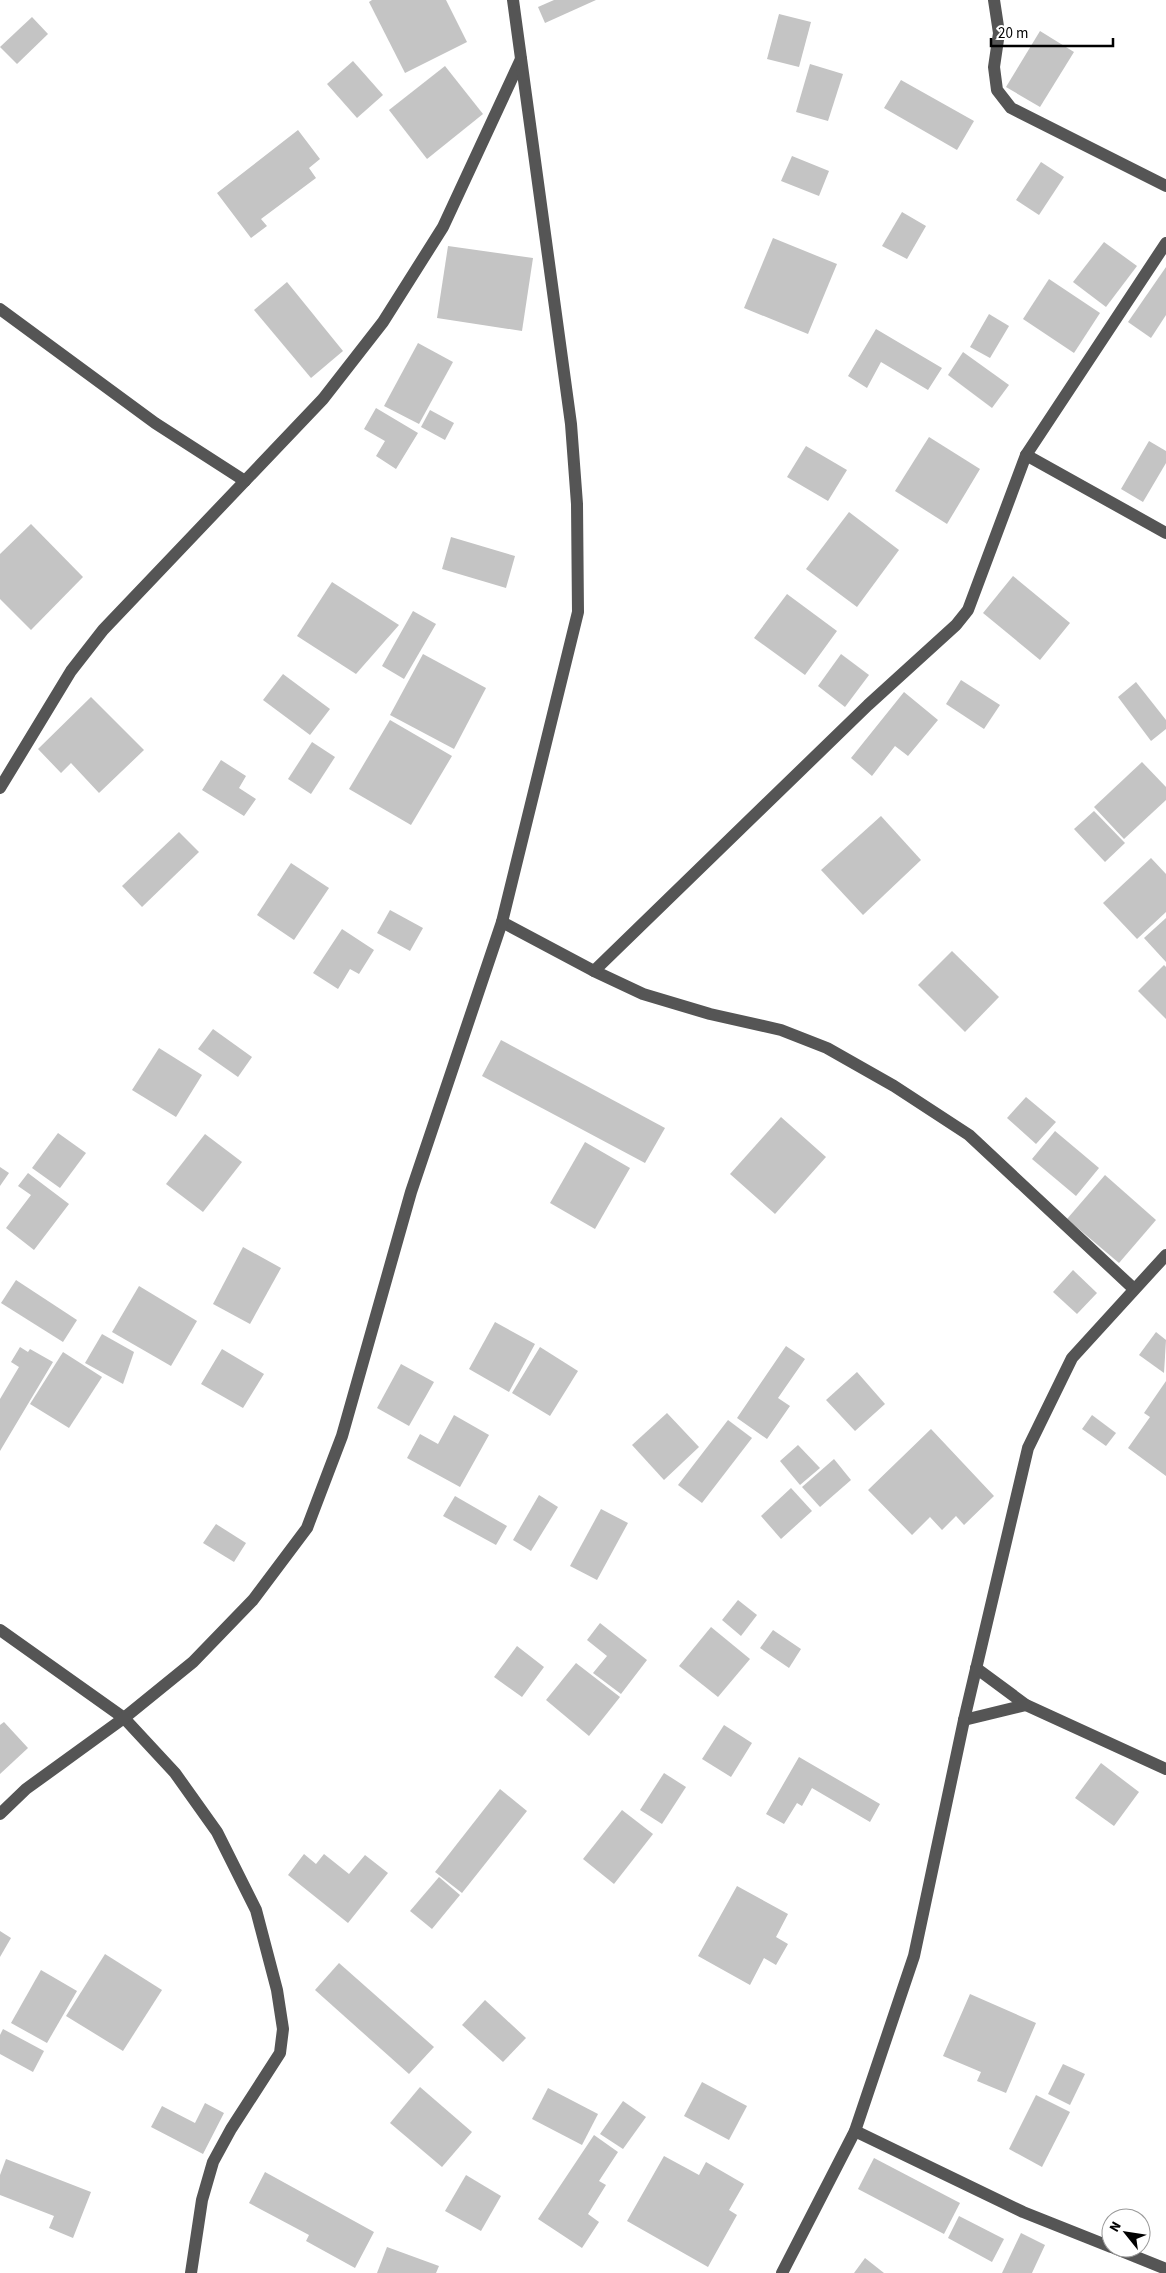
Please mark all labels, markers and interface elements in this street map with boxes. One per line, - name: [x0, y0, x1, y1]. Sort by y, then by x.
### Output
- scale bar: [991, 15, 1114, 47]
- text: 20 m: [998, 23, 1028, 44]
- north arrow: [1101, 2208, 1151, 2258]
- text: N: [1105, 2218, 1127, 2236]

